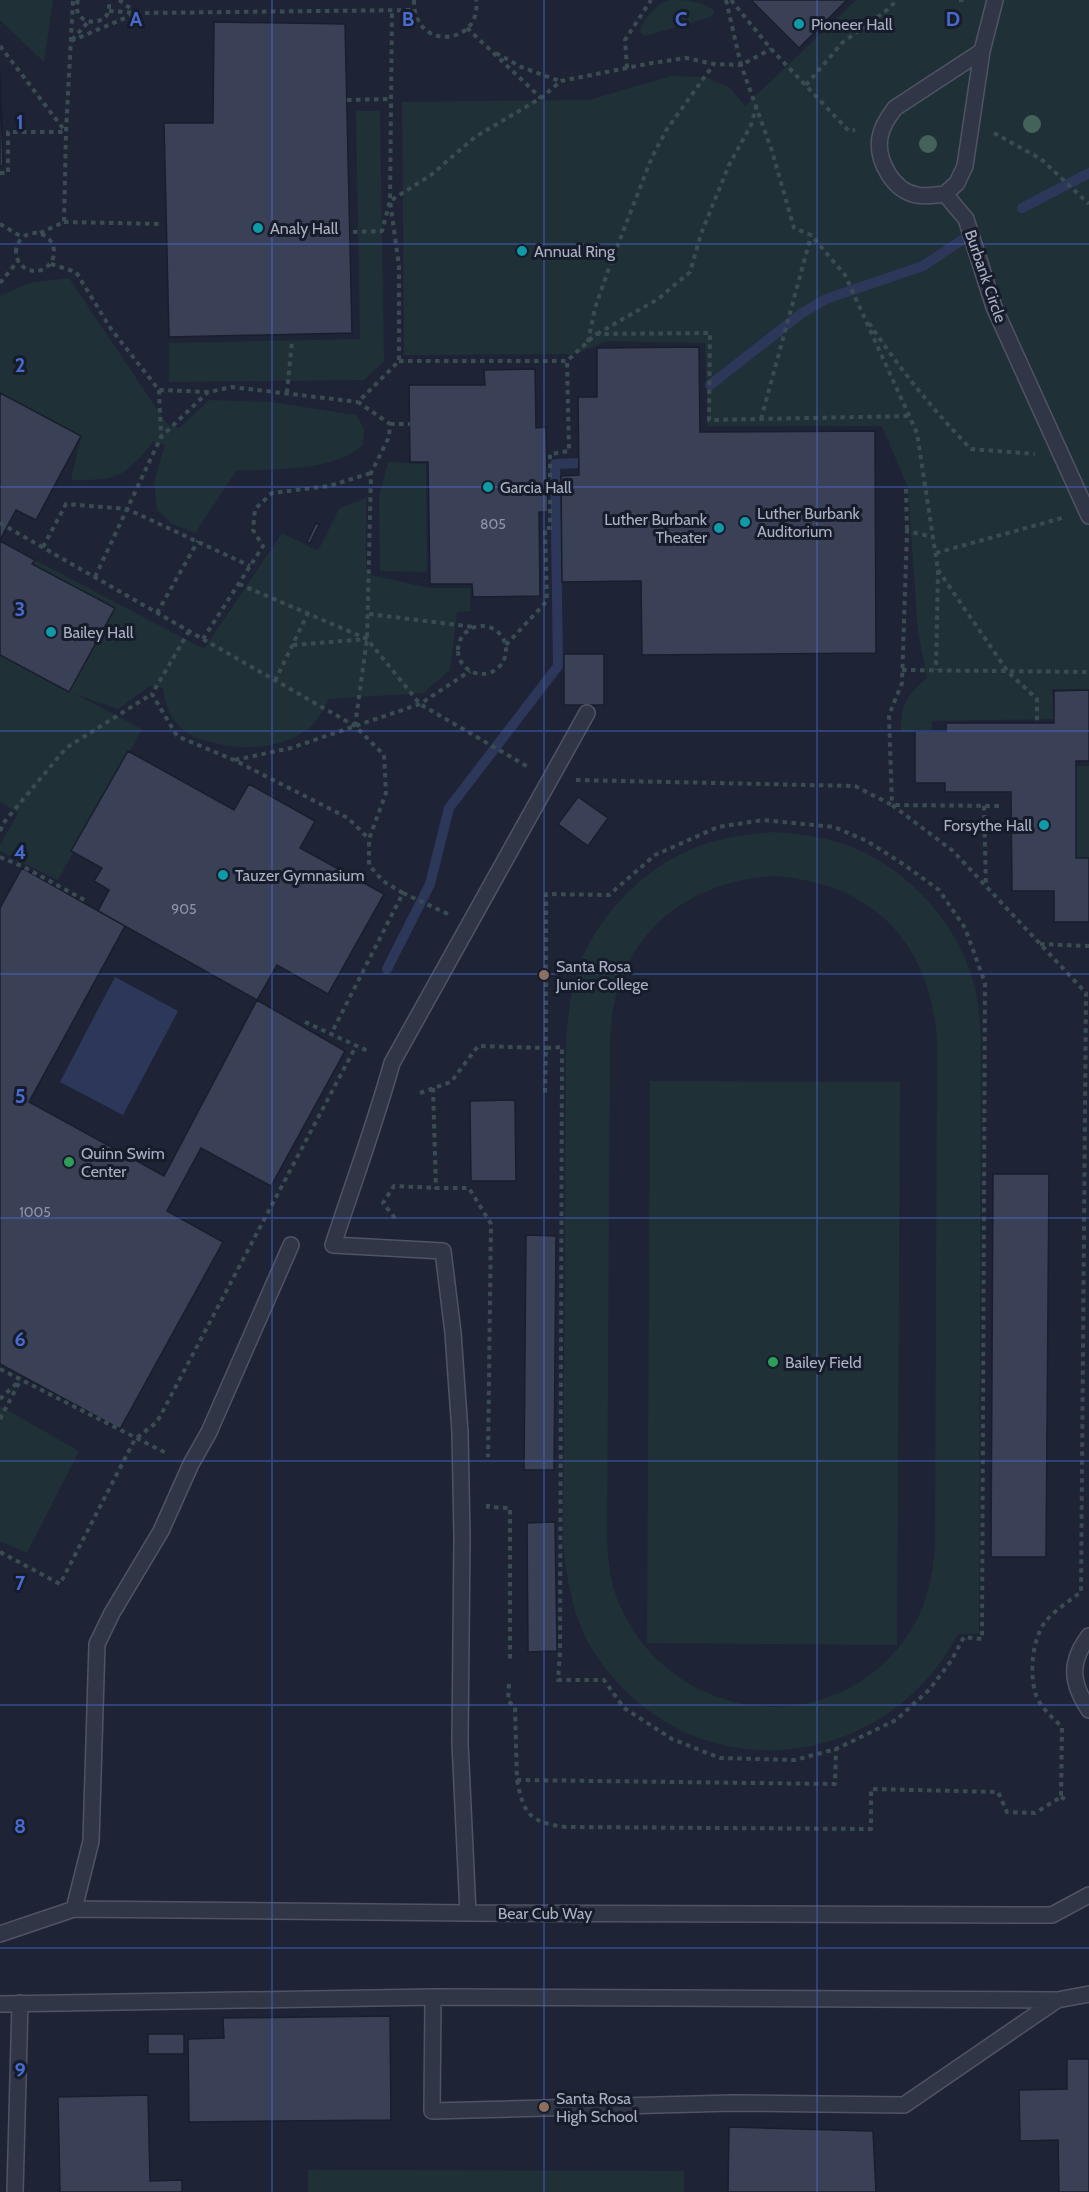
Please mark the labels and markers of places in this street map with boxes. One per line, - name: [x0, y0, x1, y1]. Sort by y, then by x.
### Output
- place label: Pioneer Hall: [811, 15, 893, 34]
- marker: Pioneer Hall: [792, 17, 806, 31]
- place label: Analy Hall: [270, 219, 338, 238]
- marker: Analy Hall: [251, 221, 265, 235]
- place label: Annual Ring: [534, 242, 616, 261]
- marker: Annual Ring: [515, 244, 529, 258]
- place label: Garcia Hall: [500, 478, 572, 497]
- marker: Garcia Hall: [481, 480, 495, 494]
- place label: Luther Burbank Auditorium: [757, 504, 861, 541]
- place label: Luther Burbank Theater: [604, 510, 708, 547]
- marker: Luther Burbank Auditorium: [738, 515, 752, 529]
- marker: Luther Burbank Theater: [712, 521, 726, 535]
- place label: Bailey Hall: [63, 623, 134, 642]
- marker: Bailey Hall: [44, 625, 58, 639]
- place label: Forsythe Hall: [944, 816, 1032, 835]
- marker: Forsythe Hall: [1037, 818, 1051, 832]
- place label: Tauzer Gymnasium: [235, 866, 365, 885]
- marker: Tauzer Gymnasium: [216, 868, 230, 882]
- place label: Santa Rosa Junior College: [555, 957, 648, 994]
- marker: Santa Rosa Junior College: [537, 968, 551, 982]
- place label: Quinn Swim Center: [81, 1144, 165, 1181]
- marker: Quinn Swim Center: [62, 1155, 76, 1169]
- place label: Bailey Field: [785, 1353, 862, 1372]
- marker: Bailey Field: [766, 1355, 780, 1369]
- place label: Santa Rosa High School: [556, 2089, 638, 2126]
- marker: Santa Rosa High School: [537, 2100, 551, 2114]

